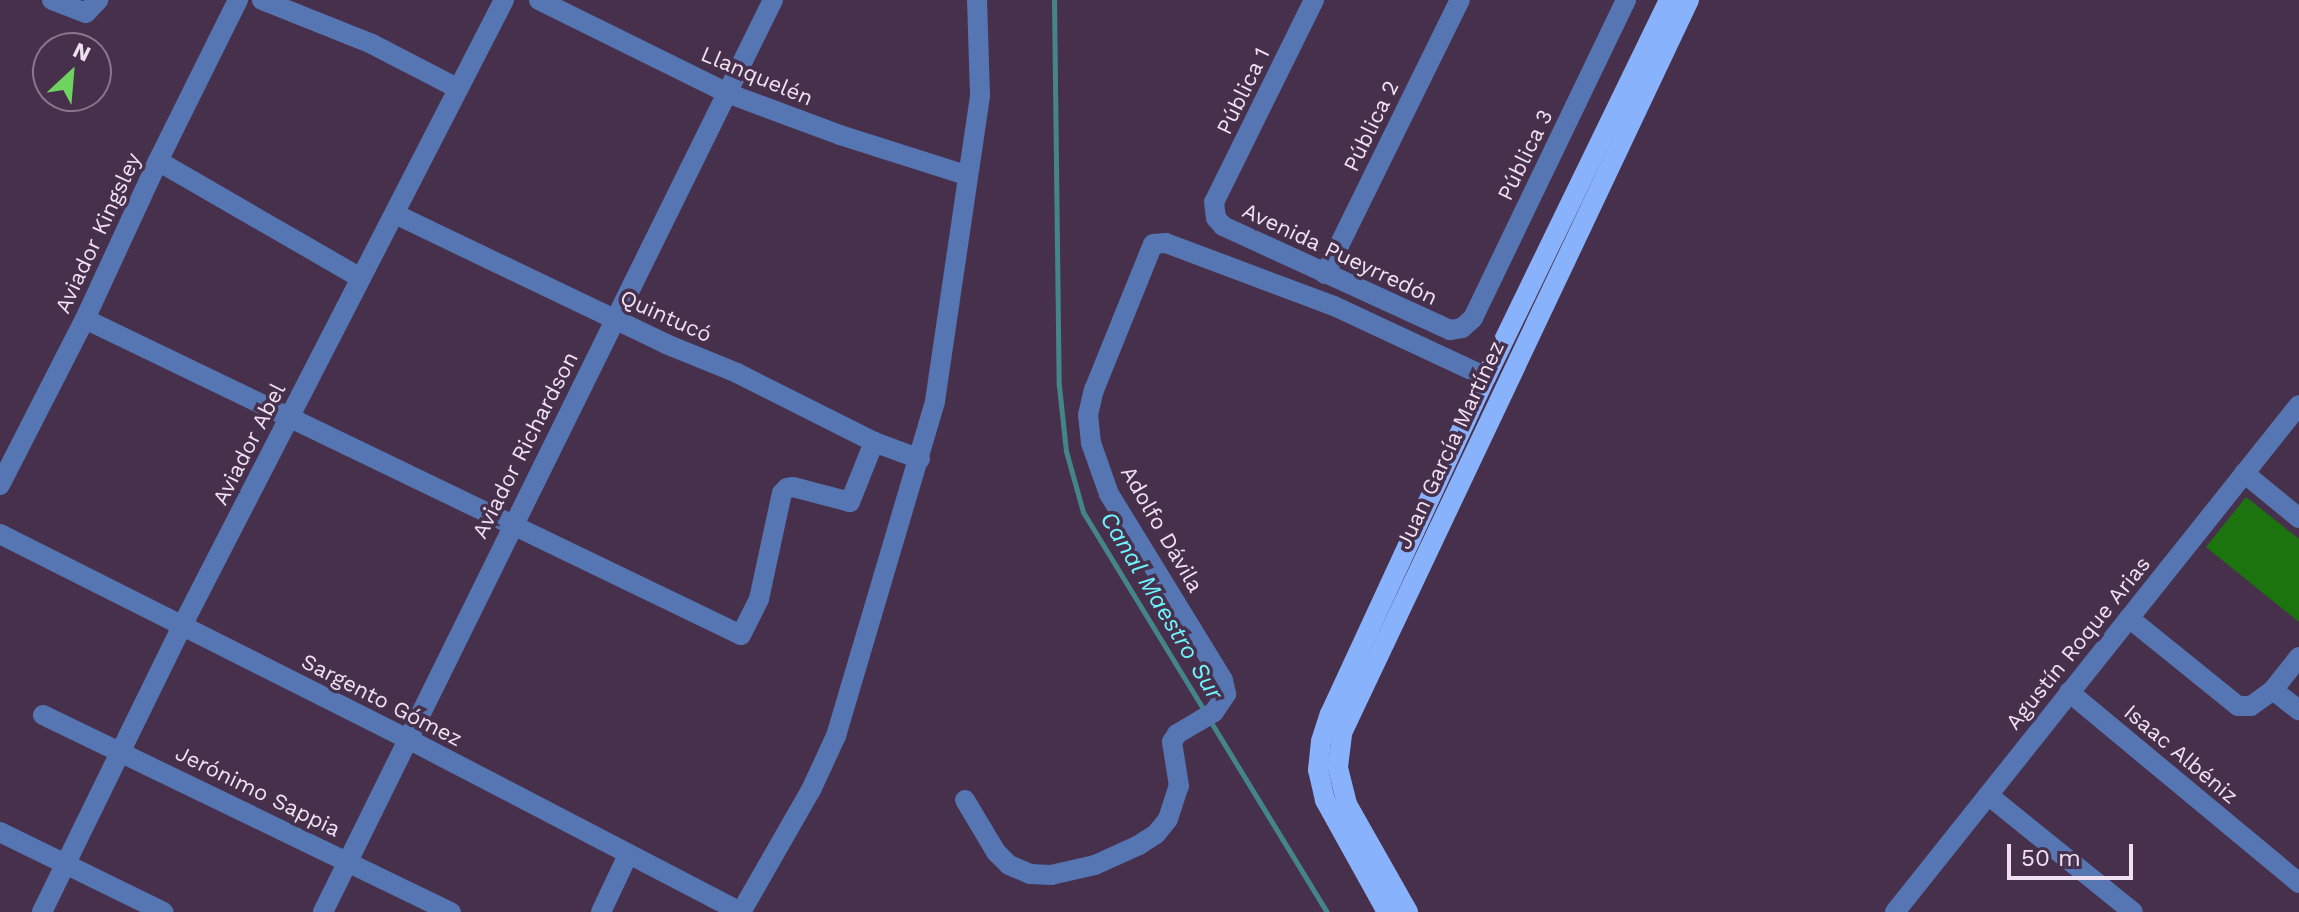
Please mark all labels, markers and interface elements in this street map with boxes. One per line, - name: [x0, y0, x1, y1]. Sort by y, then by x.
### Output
- north arrow: [32, 32, 112, 112]
- text: N: [69, 37, 95, 67]
- street label: Llanquelén: [697, 41, 817, 111]
- street label: Pública 1: [1210, 43, 1276, 139]
- street label: Pública 2: [1338, 76, 1404, 176]
- street label: Pública 3: [1492, 105, 1558, 205]
- street label: Aviador Kingsley: [49, 148, 147, 318]
- street label: Avenida Pueyrredón: [1238, 197, 1442, 311]
- street label: Quintucó: [616, 284, 716, 348]
- street label: Juan García Martínez: [1390, 337, 1510, 553]
- street label: Aviador Richardson: [466, 347, 584, 543]
- street label: Aviador Abel: [207, 378, 291, 510]
- street label: Adolfo Dávila: [1115, 461, 1209, 597]
- water label: Canal Maestro Sur: [1093, 506, 1229, 706]
- street label: Agustín Roque Arias: [2000, 551, 2156, 735]
- street label: Sargento Gómez: [297, 648, 467, 752]
- street label: Isaac Albéniz: [2118, 698, 2244, 810]
- street label: Jerónimo Sappia: [171, 740, 345, 842]
- scale bar: [2011, 828, 2137, 878]
- text: 50 m: [2021, 844, 2081, 872]

